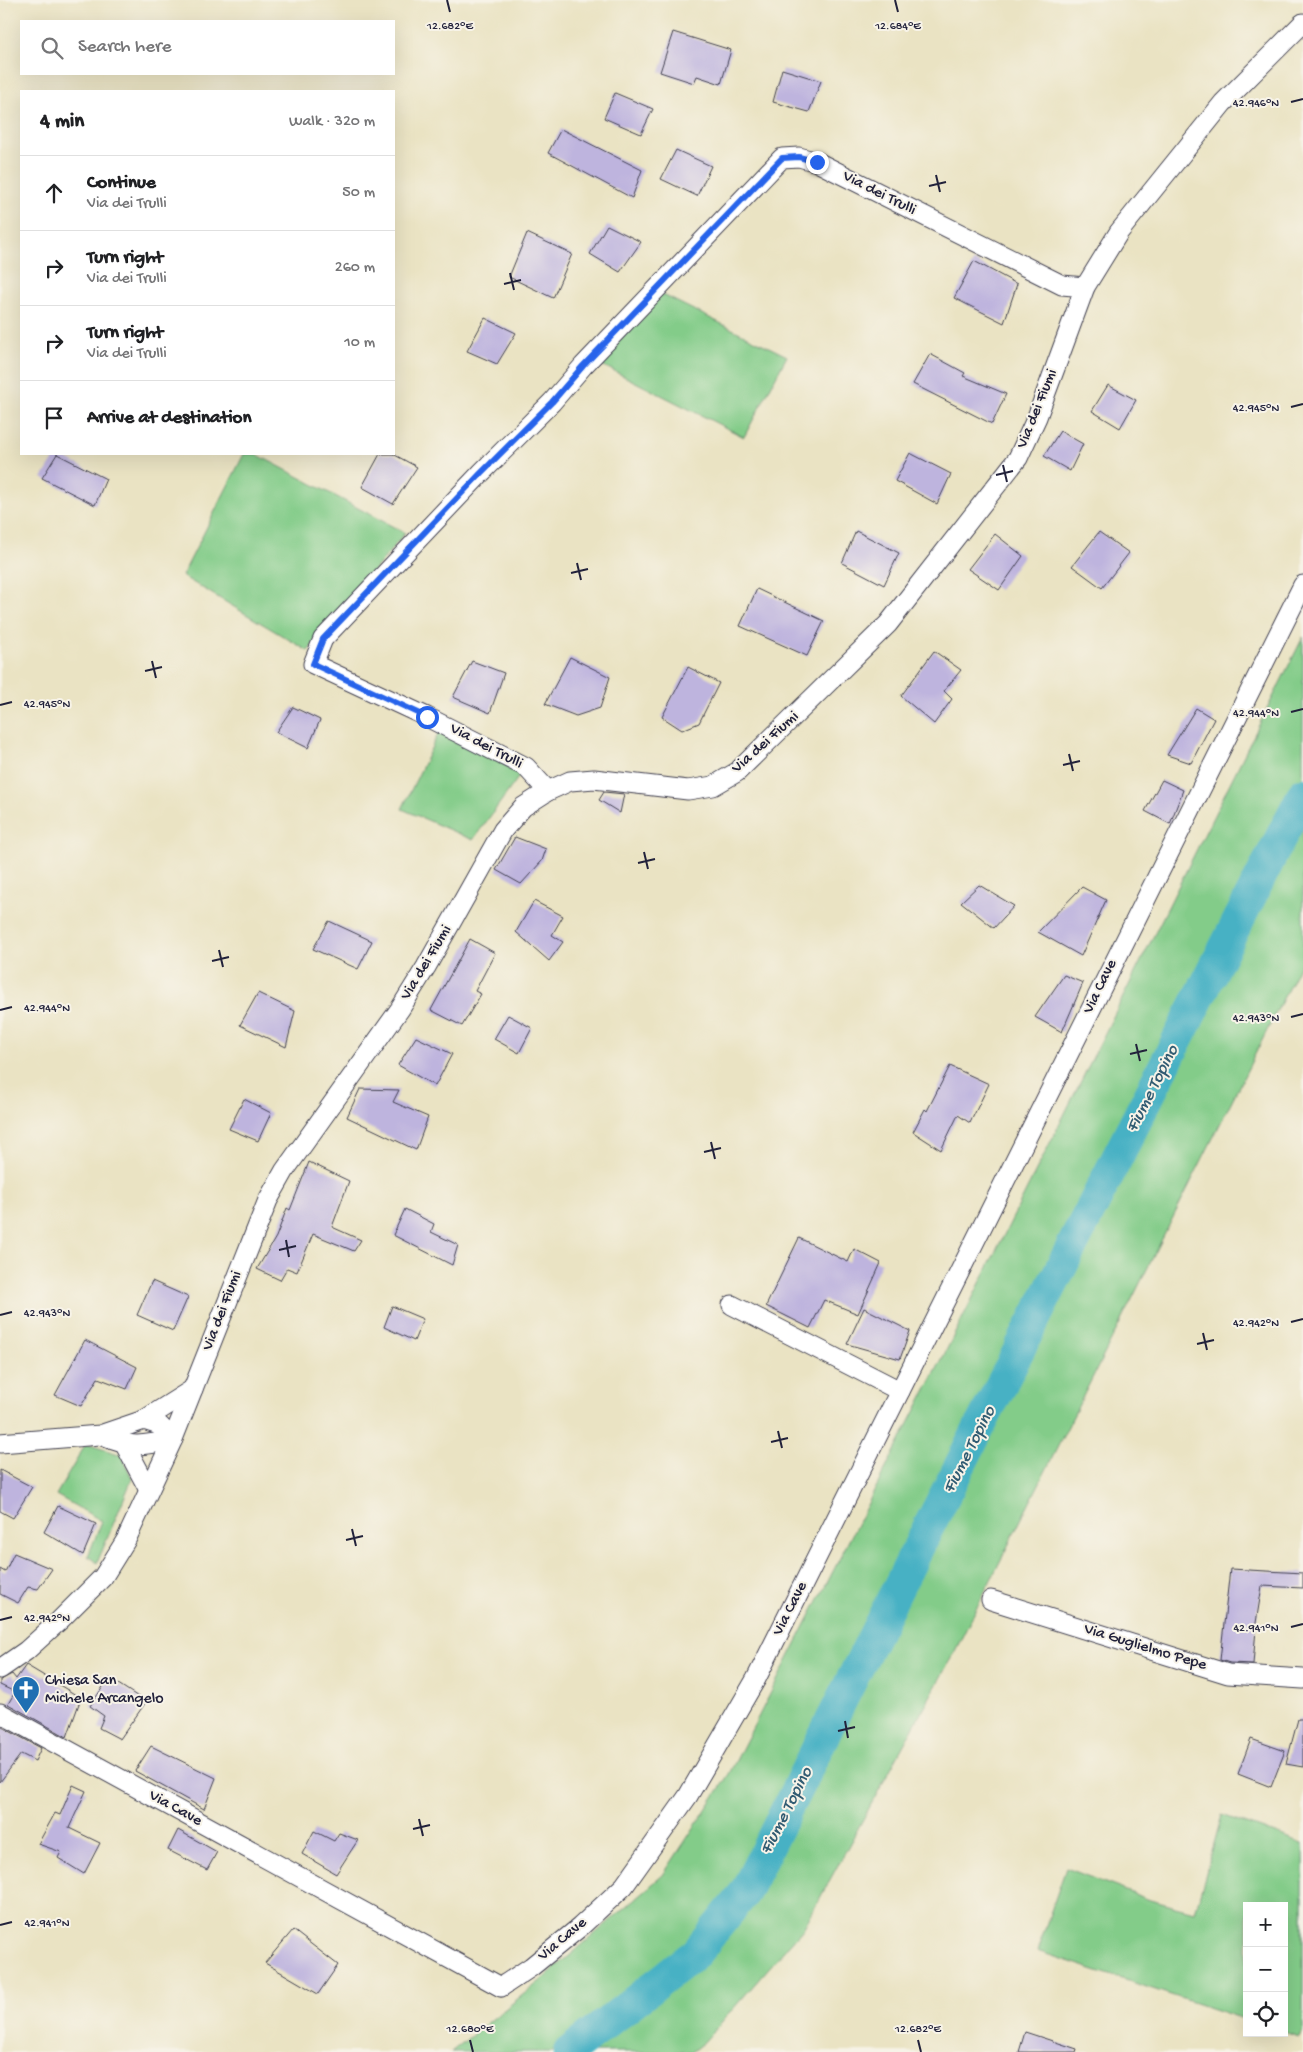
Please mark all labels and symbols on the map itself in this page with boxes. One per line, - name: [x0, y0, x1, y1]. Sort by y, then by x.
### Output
- text: 12.682°E: [426, 20, 473, 34]
- text: 12.684°E: [874, 20, 921, 34]
- text: 42.946°N: [1233, 97, 1279, 111]
- route end: [806, 151, 829, 174]
- street label: Via dei Trulli: [838, 167, 919, 221]
- street label: Via dei Fiumi: [1013, 367, 1063, 452]
- text: 42.945°N: [1233, 402, 1279, 416]
- text: 42.945°N: [24, 698, 70, 712]
- route start: [416, 706, 439, 729]
- text: 42.944°N: [1233, 707, 1279, 721]
- street label: Via dei Fiumi: [728, 708, 804, 779]
- street label: Via dei Trulli: [445, 719, 526, 774]
- street label: Via dei Fiumi: [397, 922, 457, 1005]
- street label: Via Cave: [1079, 956, 1123, 1018]
- text: 42.944°N: [24, 1002, 70, 1016]
- text: 42.943°N: [1233, 1012, 1279, 1026]
- water label: Fiume Topino: [1122, 1041, 1184, 1136]
- street label: Via dei Fiumi: [199, 1268, 247, 1355]
- text: 42.943°N: [24, 1307, 70, 1321]
- text: 42.942°N: [1233, 1317, 1279, 1331]
- water label: Fiume Topino: [939, 1402, 1001, 1497]
- street label: Via Cave: [769, 1578, 813, 1640]
- text: 42.942°N: [24, 1612, 70, 1626]
- street label: Via Guglielmo Pepe: [1080, 1620, 1209, 1676]
- text: 42.941°N: [1233, 1622, 1279, 1636]
- place label: Chiesa San Michele Arcangelo: [45, 1672, 164, 1709]
- church icon: Chiesa San Michele Arcangelo: [11, 1675, 41, 1714]
- water label: Fiume Topino: [756, 1763, 818, 1858]
- street label: Via Cave: [144, 1786, 206, 1832]
- street label: Via Cave: [534, 1914, 592, 1967]
- text: 42.941°N: [24, 1917, 70, 1931]
- text: 12.680°E: [446, 2023, 494, 2037]
- text: 12.682°E: [894, 2023, 941, 2037]

